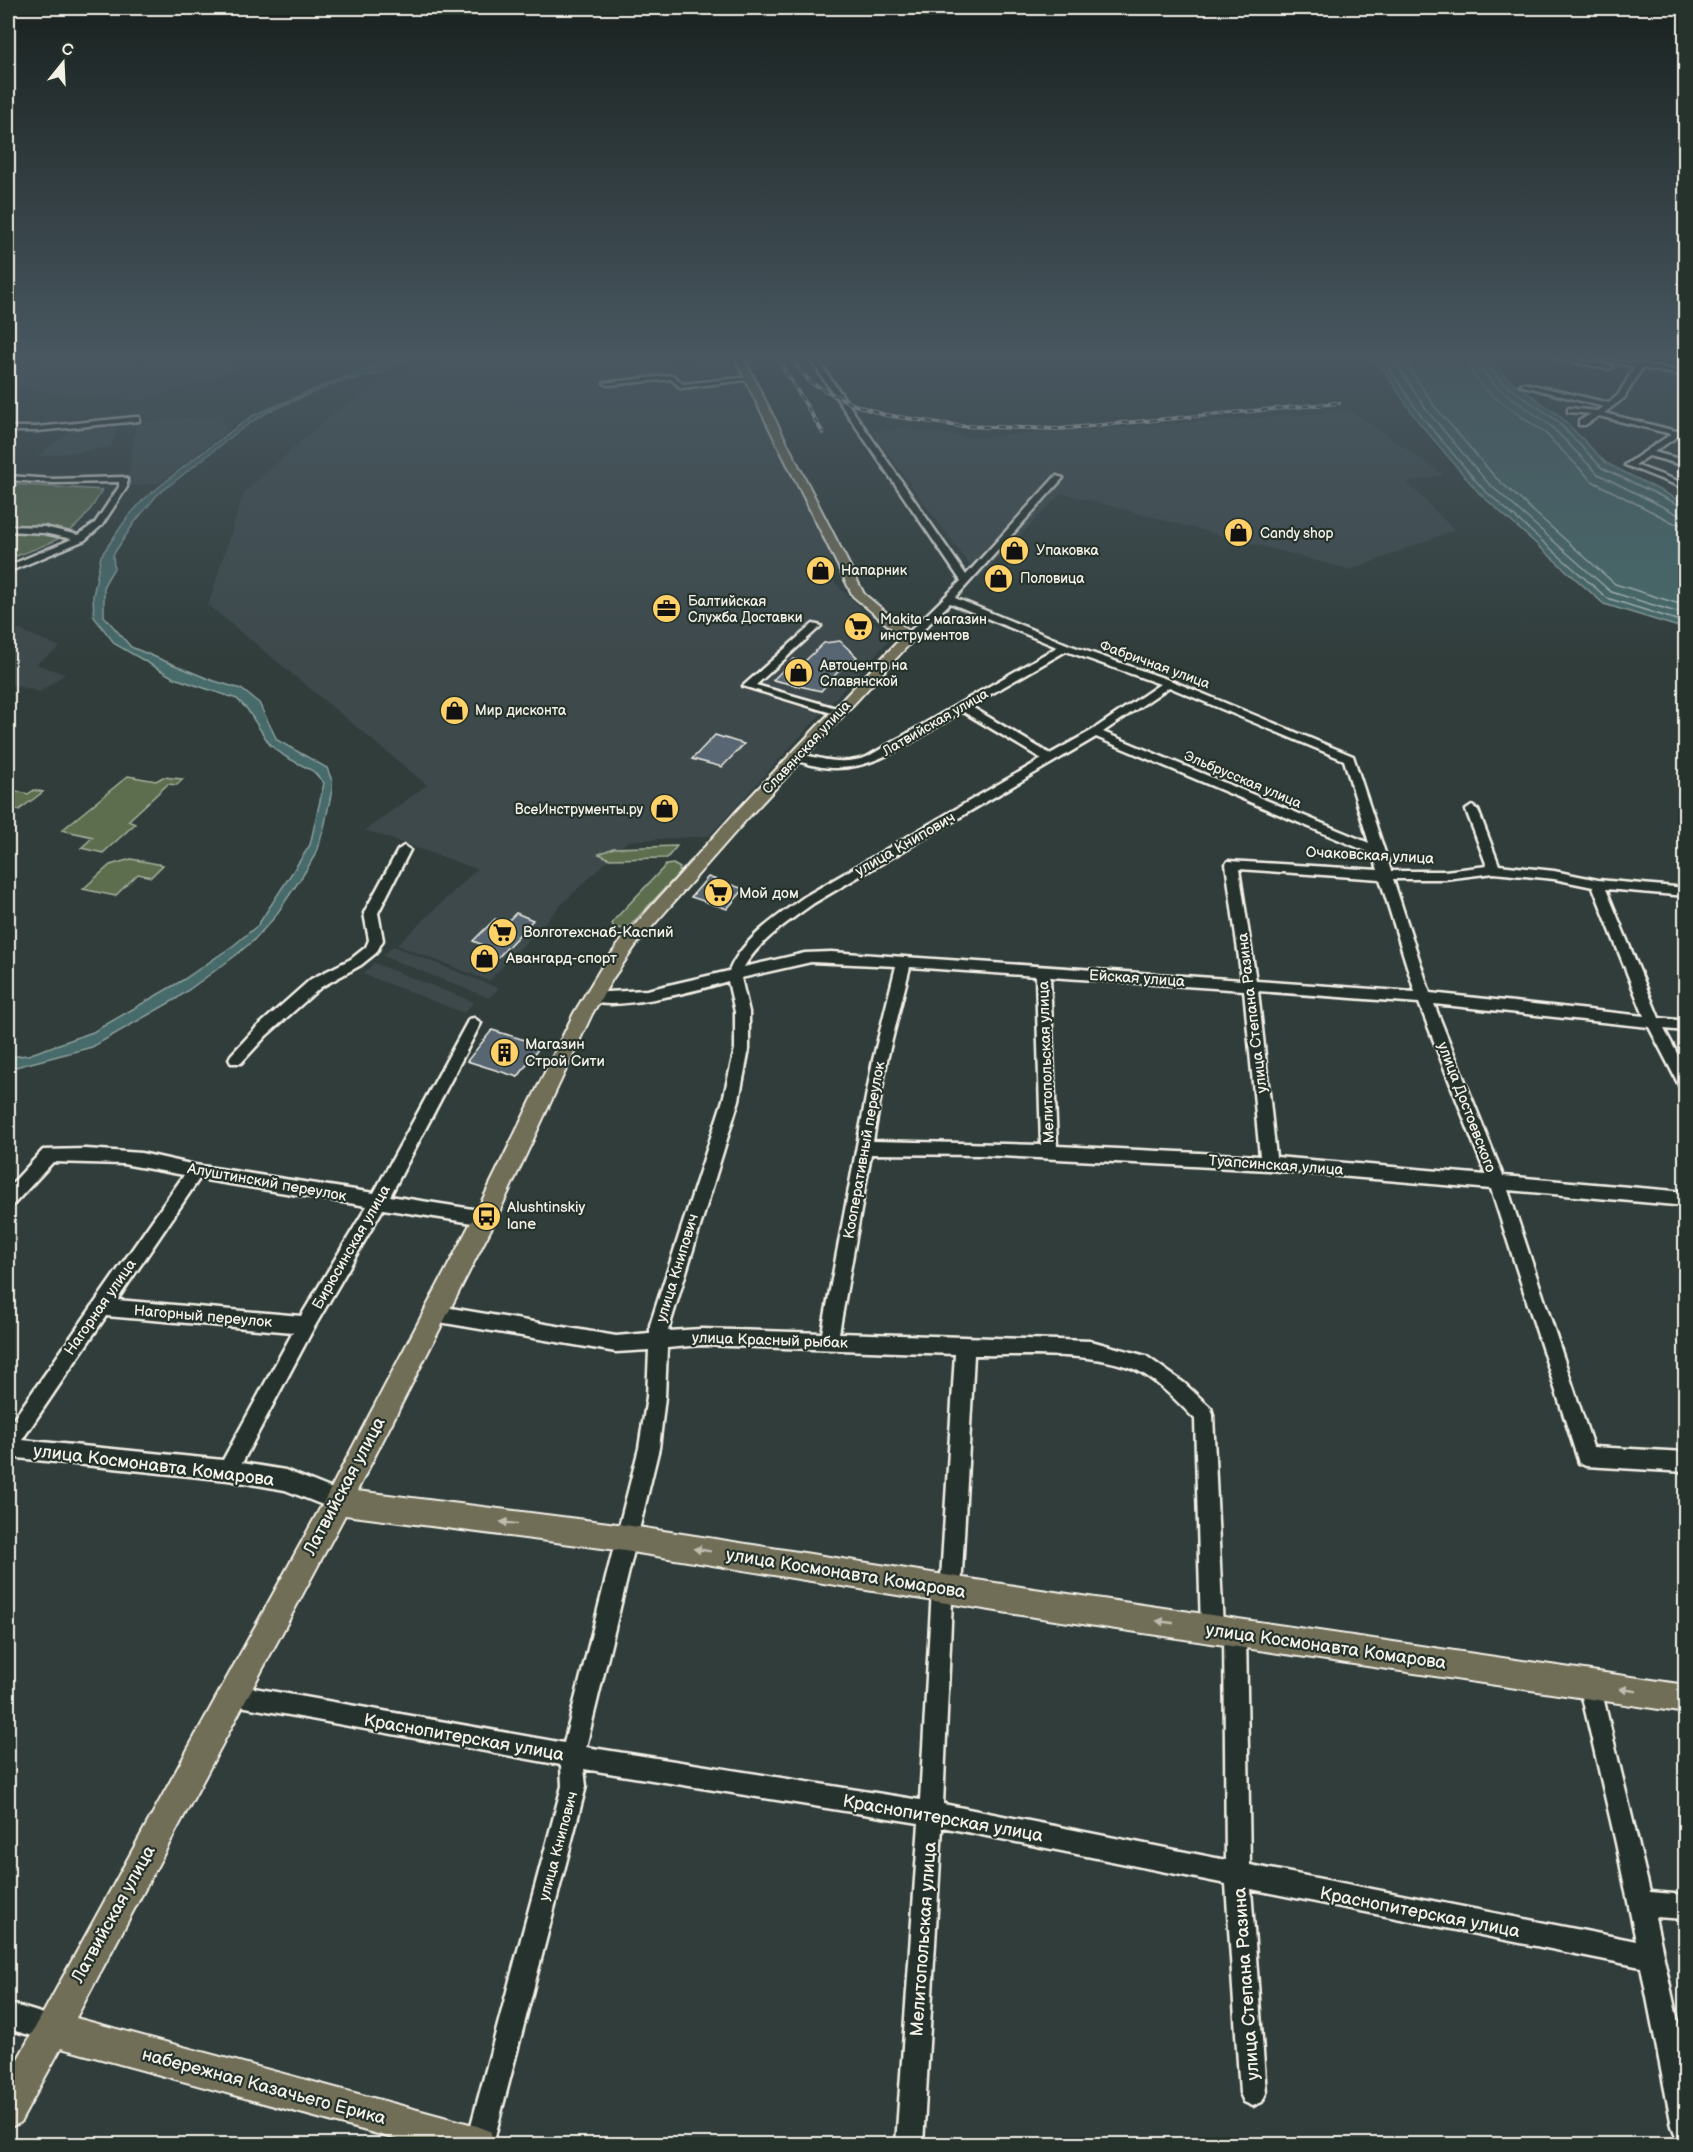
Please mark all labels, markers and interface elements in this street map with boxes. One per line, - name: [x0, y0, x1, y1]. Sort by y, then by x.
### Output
- north arrow: [33, 33, 93, 93]
- text: С: [59, 39, 75, 61]
- shop icon: Candy shop: [1223, 517, 1255, 549]
- place label: Candy shop: [1260, 525, 1334, 542]
- shop icon: Упаковка: [999, 534, 1031, 566]
- place label: Упаковка: [1036, 542, 1100, 559]
- shop icon: Напарник: [804, 554, 836, 586]
- place label: Напарник: [841, 562, 908, 579]
- shop icon: Половица: [983, 562, 1015, 594]
- place label: Половица: [1020, 570, 1085, 587]
- office icon: Балтийская Служба Доставки: [651, 593, 683, 625]
- place label: Балтийская Служба Доставки: [688, 593, 803, 626]
- supermarket icon: Makita - магазин инструментов: [843, 611, 875, 643]
- place label: Makita - магазин инструментов: [880, 611, 987, 644]
- street label: Фабричная улица: [1097, 637, 1213, 693]
- shop icon: Автоцентр на Славянской: [783, 657, 815, 689]
- place label: Автоцентр на Славянской: [819, 657, 908, 690]
- street label: Латвийская улица: [878, 685, 992, 760]
- shop icon: Мир дисконта: [438, 694, 470, 726]
- street label: Славянская улица: [759, 697, 854, 798]
- place label: Мир дисконта: [475, 702, 567, 719]
- street label: Эльбрусская улица: [1182, 747, 1305, 812]
- shop icon: ВсеИнструменты.ру: [648, 793, 680, 825]
- place label: ВсеИнструменты.ру: [515, 801, 644, 818]
- street label: улица Книпович: [852, 808, 959, 881]
- street label: Очаковская улица: [1305, 843, 1435, 868]
- supermarket icon: Мой дом: [702, 877, 734, 909]
- place label: Мой дом: [739, 884, 799, 903]
- supermarket icon: Волготехснаб-Каспий: [486, 916, 518, 948]
- place label: Волготехснаб-Каспий: [523, 923, 674, 942]
- street label: улица Степана Разина: [1233, 932, 1272, 1094]
- shop icon: Авангард-cпорт: [469, 942, 501, 974]
- place label: Авангард-cпорт: [505, 949, 617, 968]
- street label: Ейская улица: [1088, 966, 1186, 991]
- street label: Мелитопольская улица: [1034, 980, 1059, 1143]
- place label: Магазин Строй Сити: [525, 1035, 605, 1071]
- building icon: Магазин Строй Сити: [488, 1037, 520, 1069]
- street label: улица Достоевского: [1433, 1039, 1500, 1175]
- street label: Кооперативный переулок: [840, 1060, 889, 1240]
- street label: Туапсинская улица: [1208, 1151, 1344, 1180]
- street label: Алуштинский переулок: [185, 1159, 348, 1206]
- street label: Бирюсинская улица: [308, 1182, 395, 1313]
- place label: Alushtinskiy lane: [507, 1198, 585, 1234]
- bus stop icon: Alushtinskiy lane: [470, 1200, 502, 1232]
- street label: улица Книпович: [652, 1212, 703, 1325]
- street label: Нагорная улица: [60, 1255, 141, 1359]
- street label: Нагорный переулок: [133, 1301, 273, 1332]
- street label: улица Красный рыбак: [692, 1328, 848, 1353]
- street label: Латвийская улица: [299, 1413, 390, 1560]
- street label: улица Космонавта Комарова: [32, 1440, 276, 1491]
- one-way arrow: [499, 1519, 518, 1528]
- street label: улица Космонавта Комарова: [724, 1544, 968, 1603]
- one-way arrow: [693, 1546, 712, 1555]
- one-way arrow: [1155, 1618, 1174, 1627]
- street label: улица Космонавта Комарова: [1204, 1619, 1448, 1674]
- one-way arrow: [1618, 1685, 1637, 1694]
- street label: Краснопитерская улица: [362, 1710, 566, 1766]
- street label: улица Книпович: [535, 1789, 582, 1903]
- street label: Краснопитерская улица: [841, 1791, 1045, 1847]
- street label: Мелитопольская улица: [906, 1841, 941, 2037]
- street label: Латвийская улица: [67, 1842, 160, 1987]
- street label: Краснопитерская улица: [1318, 1883, 1522, 1942]
- street label: улица Степана Разина: [1229, 1886, 1264, 2081]
- street label: набережная Казачьего Ерика: [140, 2044, 388, 2129]

